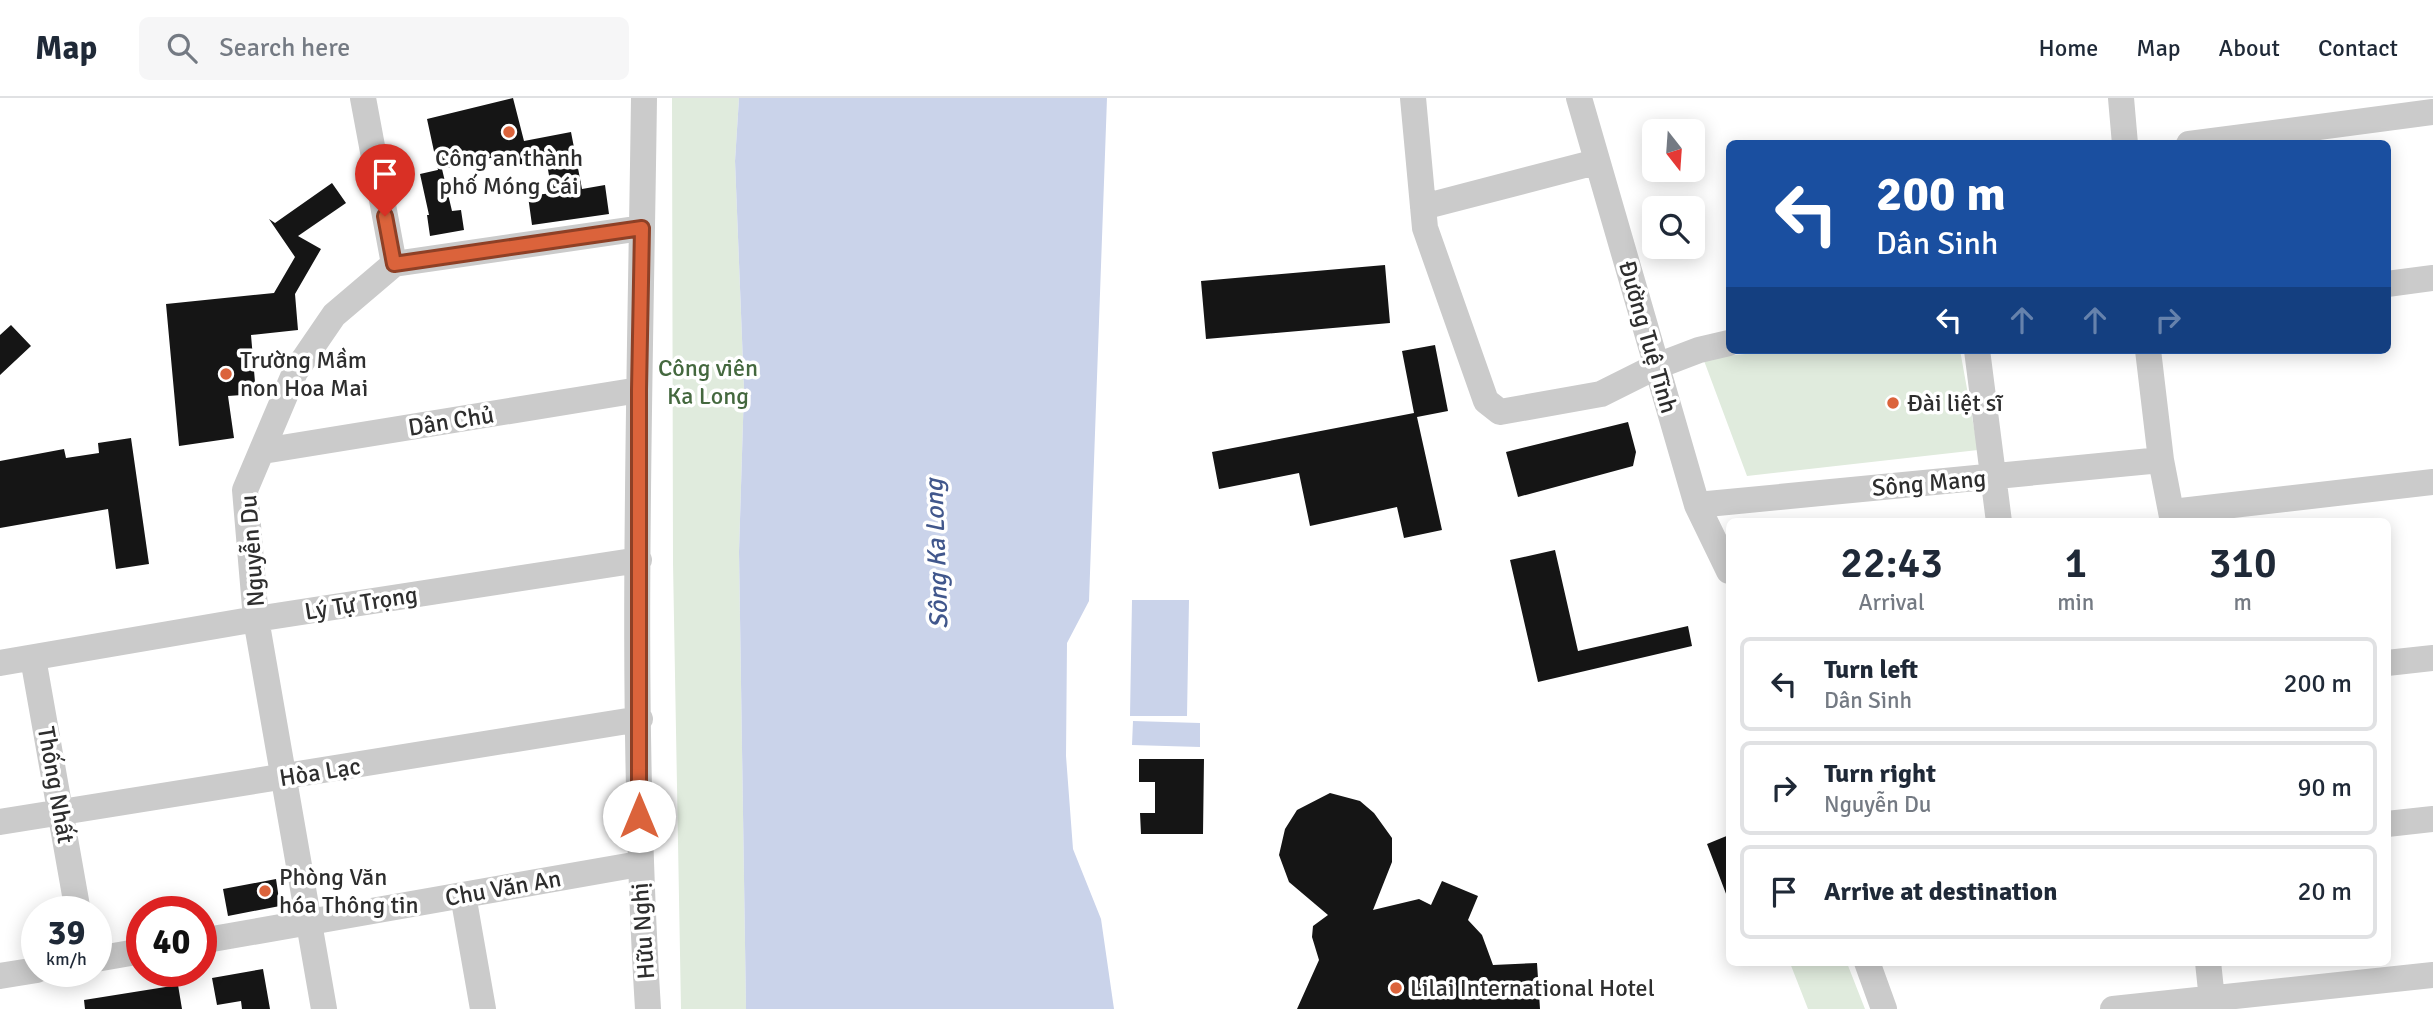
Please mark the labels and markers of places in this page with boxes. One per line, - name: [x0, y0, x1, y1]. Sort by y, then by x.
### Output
- marker: Công an thành phố Móng Cái: [501, 124, 517, 140]
- place label: Công an thành phố Móng Cái: [435, 143, 583, 201]
- pin: [355, 144, 415, 216]
- place label: Trường Mầm non Hoa Mai: [240, 345, 368, 403]
- marker: Trường Mầm non Hoa Mai: [218, 366, 234, 382]
- place label: Đài liệt sĩ: [1907, 388, 2004, 418]
- marker: Đài liệt sĩ: [1885, 395, 1901, 411]
- place label: Phòng Văn hóa Thông tin: [279, 862, 419, 920]
- marker: Phòng Văn hóa Thông tin: [257, 883, 273, 899]
- place label: Lilai International Hotel: [1410, 973, 1655, 1003]
- marker: Lilai International Hotel: [1388, 980, 1404, 996]

